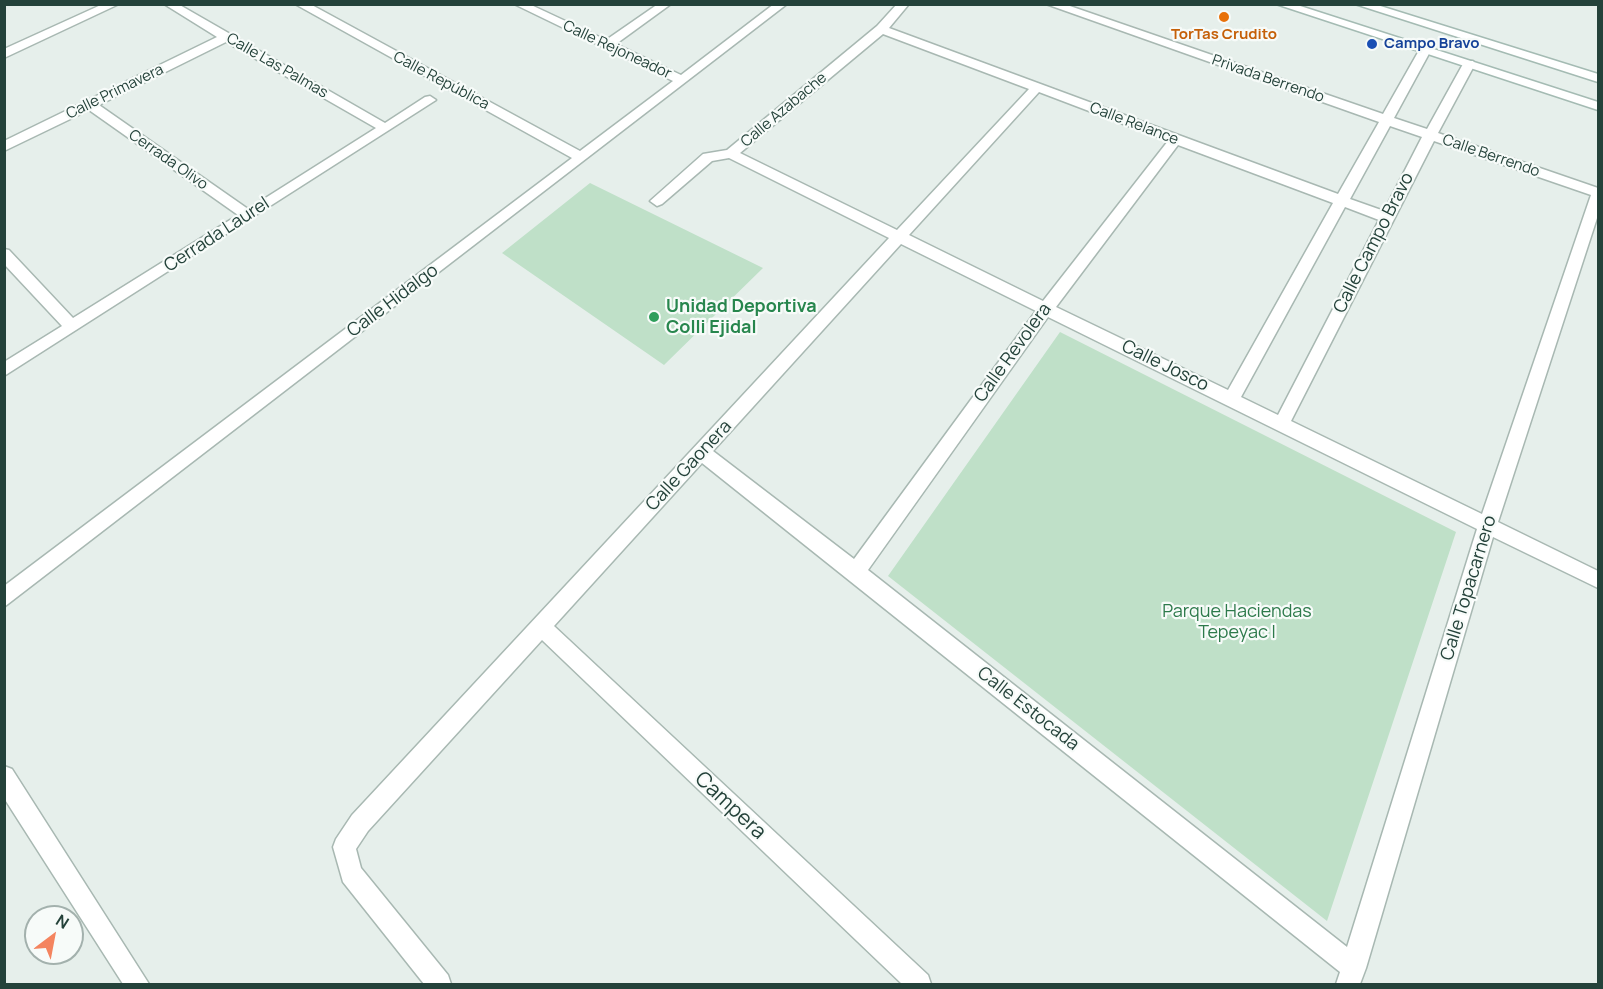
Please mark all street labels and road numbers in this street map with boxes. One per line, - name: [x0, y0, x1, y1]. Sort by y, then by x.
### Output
- street label: Calle Rejoneador: [560, 17, 674, 83]
- street label: Calle Las Palmas: [223, 30, 331, 102]
- street label: Calle República: [390, 48, 492, 114]
- street label: Privada Berrendo: [1210, 51, 1326, 107]
- street label: Calle Primavera: [63, 61, 167, 123]
- street label: Calle Azabache: [737, 69, 831, 151]
- street label: Calle Relance: [1087, 99, 1181, 149]
- street label: Cerrada Olivo: [125, 126, 211, 194]
- street label: Calle Berrendo: [1440, 131, 1542, 181]
- street label: Calle Campo Bravo: [1329, 169, 1419, 317]
- street label: Cerrada Laurel: [160, 193, 274, 277]
- street label: Calle Hidalgo: [343, 260, 443, 342]
- street label: Calle Revolera: [970, 299, 1056, 407]
- street label: Calle Josco: [1118, 336, 1212, 396]
- street label: Calle Gaonera: [642, 416, 736, 516]
- street label: Calle Topacarnero: [1437, 513, 1501, 663]
- street label: Calle Estocada: [973, 663, 1083, 755]
- street label: Campera: [689, 767, 771, 845]

